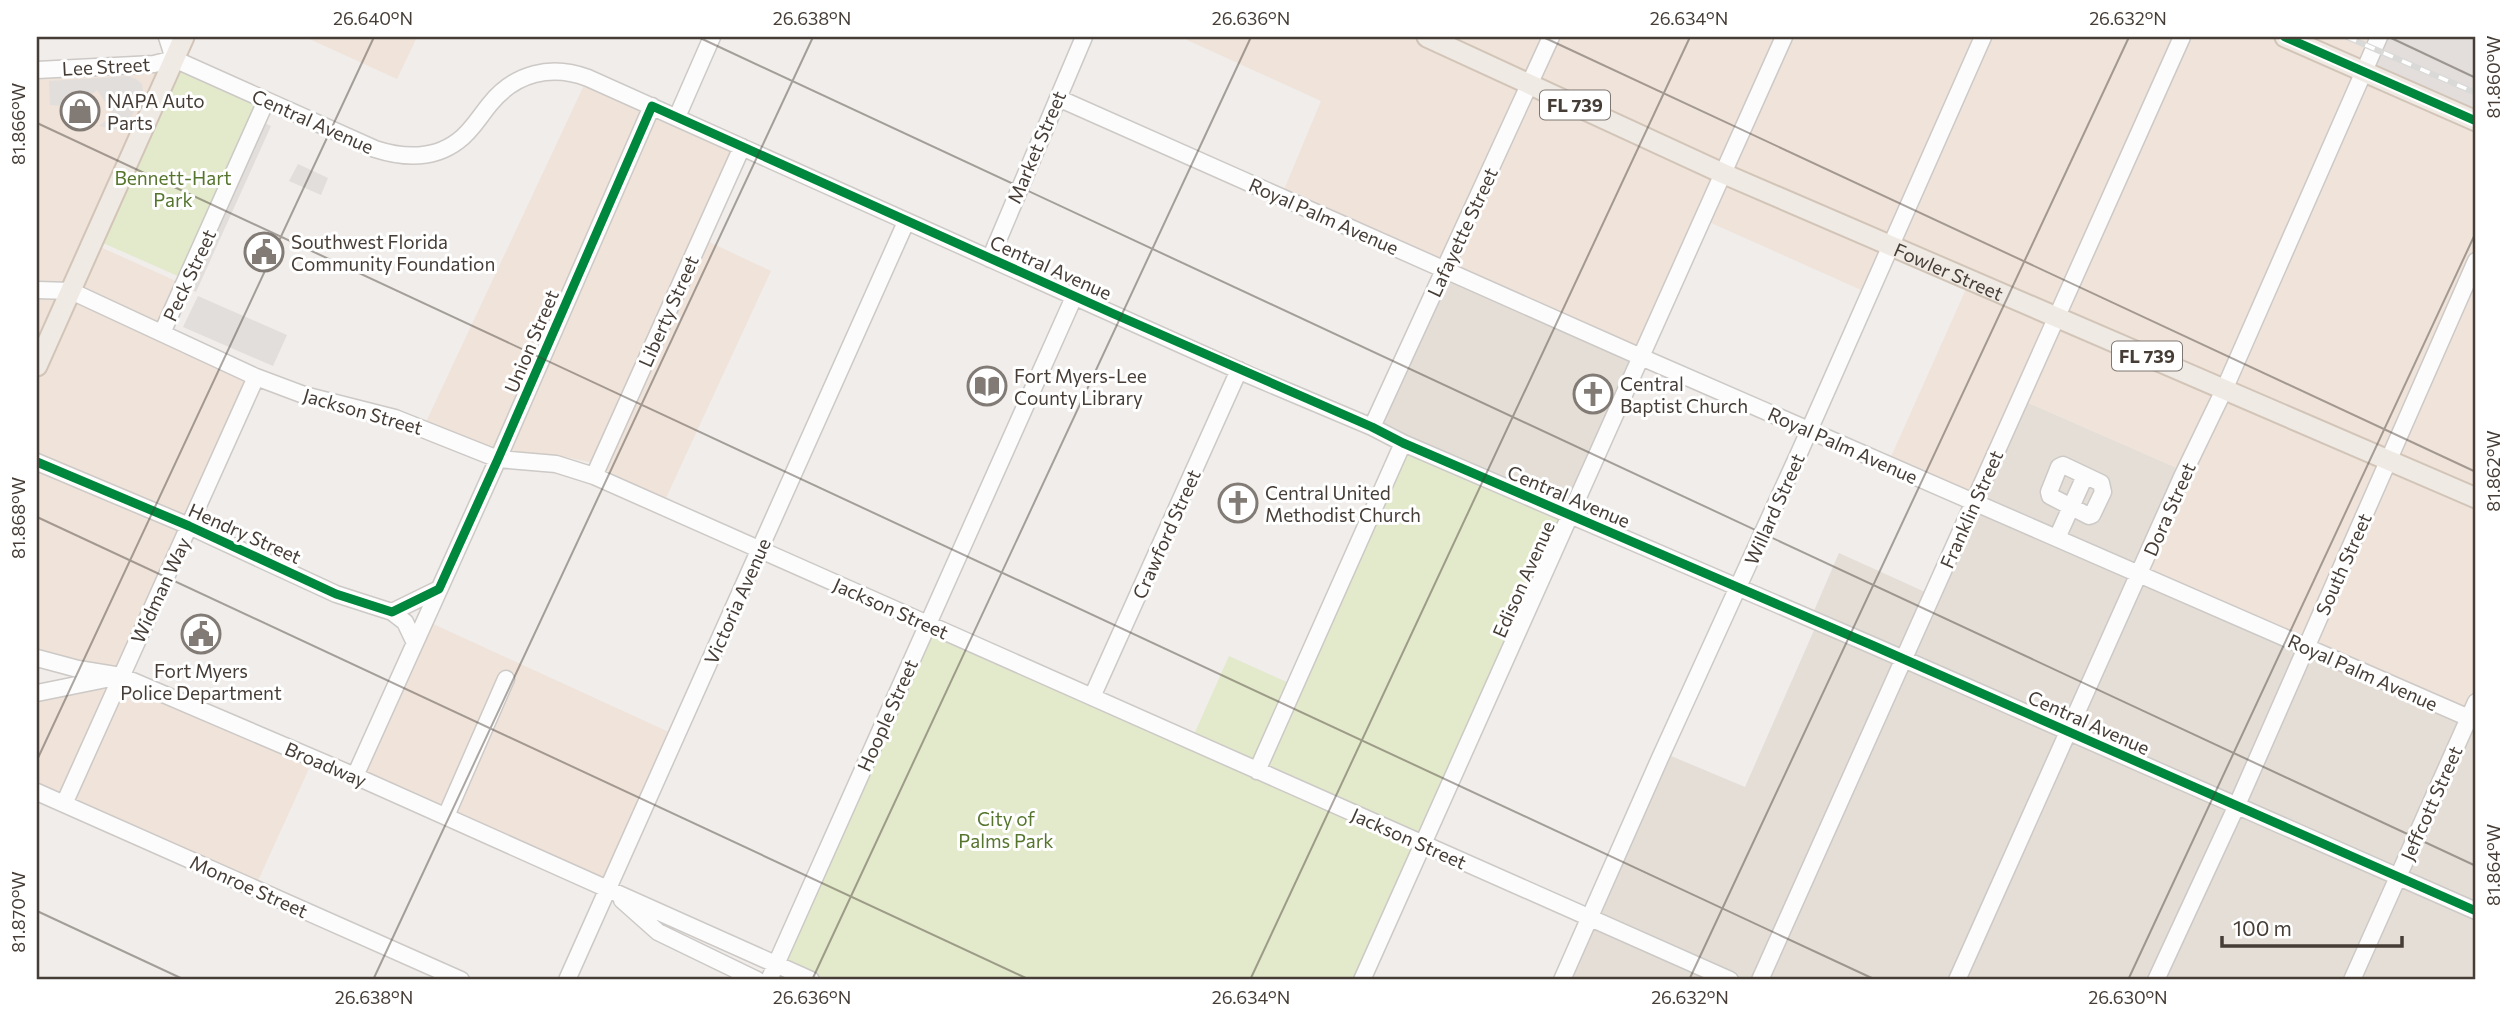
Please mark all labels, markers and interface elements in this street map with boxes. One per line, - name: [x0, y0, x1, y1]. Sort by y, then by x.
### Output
- text: 26.640°N: [333, 7, 413, 29]
- text: 26.638°N: [773, 7, 851, 29]
- text: 26.636°N: [1212, 7, 1290, 29]
- text: 26.634°N: [1650, 7, 1728, 29]
- text: 26.632°N: [2089, 7, 2167, 29]
- text: 81.860°W: [2482, 36, 2504, 118]
- street label: Lee Street: [61, 52, 151, 80]
- text: 81.866°W: [7, 83, 29, 165]
- street label: Central Avenue: [249, 84, 377, 158]
- street label: Market Street: [1002, 87, 1070, 207]
- place label: NAPA Auto Parts: [107, 89, 205, 134]
- shop icon: NAPA Auto Parts: [59, 90, 101, 132]
- road number: FL 739: [1540, 90, 1610, 120]
- street label: Lafayette Street: [1422, 163, 1502, 300]
- park label: Bennett-Hart Park: [114, 166, 232, 211]
- street label: Royal Palm Avenue: [1246, 173, 1402, 259]
- street label: Peck Street: [158, 225, 220, 325]
- place label: Southwest Florida Community Foundation: [291, 230, 495, 275]
- street label: Central Avenue: [987, 230, 1115, 304]
- public building icon: Southwest Florida Community Foundation: [243, 231, 285, 273]
- street label: Fowler Street: [1891, 237, 2007, 305]
- street label: Liberty Street: [633, 252, 703, 370]
- street label: Union Street: [499, 286, 563, 396]
- road number: FL 739: [2112, 342, 2182, 370]
- place label: Fort Myers-Lee County Library: [1014, 364, 1147, 409]
- library icon: Fort Myers-Lee County Library: [966, 365, 1008, 407]
- place label: Central Baptist Church: [1620, 372, 1748, 417]
- church icon: Central Baptist Church: [1572, 373, 1614, 415]
- street label: Jackson Street: [301, 383, 426, 439]
- street label: Royal Palm Avenue: [1765, 402, 1921, 488]
- text: 81.862°W: [2482, 430, 2504, 512]
- street label: Franklin Street: [1935, 446, 2007, 572]
- street label: Willard Street: [1739, 450, 1809, 568]
- street label: Dora Street: [2138, 458, 2200, 559]
- street label: Central Avenue: [1504, 460, 1634, 532]
- street label: Crawford Street: [1127, 466, 1205, 602]
- text: 81.868°W: [7, 477, 29, 559]
- place label: Central United Methodist Church: [1265, 481, 1421, 526]
- church icon: Central United Methodist Church: [1217, 482, 1259, 524]
- street label: Hendry Street: [185, 498, 305, 568]
- street label: South Street: [2310, 509, 2376, 619]
- street label: Edison Avenue: [1487, 517, 1559, 641]
- street label: Widman Way: [125, 533, 195, 647]
- street label: Victoria Avenue: [699, 534, 775, 668]
- street label: Jackson Street: [830, 572, 952, 644]
- public building icon: Fort Myers Police Department: [180, 613, 222, 655]
- street label: Royal Palm Avenue: [2285, 629, 2441, 715]
- street label: Hoople Street: [852, 655, 922, 775]
- place label: Fort Myers Police Department: [120, 659, 282, 704]
- street label: Central Avenue: [2025, 685, 2153, 759]
- street label: Broadway: [282, 737, 370, 792]
- street label: Jeffcott Street: [2395, 742, 2467, 864]
- street label: Jackson Street: [1348, 802, 1470, 874]
- park label: City of Palms Park: [958, 807, 1054, 852]
- text: 81.864°W: [2482, 824, 2504, 906]
- street label: Monroe Street: [187, 850, 312, 922]
- text: 81.870°W: [7, 871, 29, 953]
- scale bar: [2222, 905, 2403, 949]
- text: 100 m: [2233, 915, 2292, 940]
- text: 26.638°N: [335, 986, 413, 1008]
- text: 26.636°N: [773, 986, 851, 1008]
- text: 26.634°N: [1212, 986, 1290, 1008]
- text: 26.632°N: [1651, 986, 1729, 1008]
- text: 26.630°N: [2088, 986, 2168, 1008]

